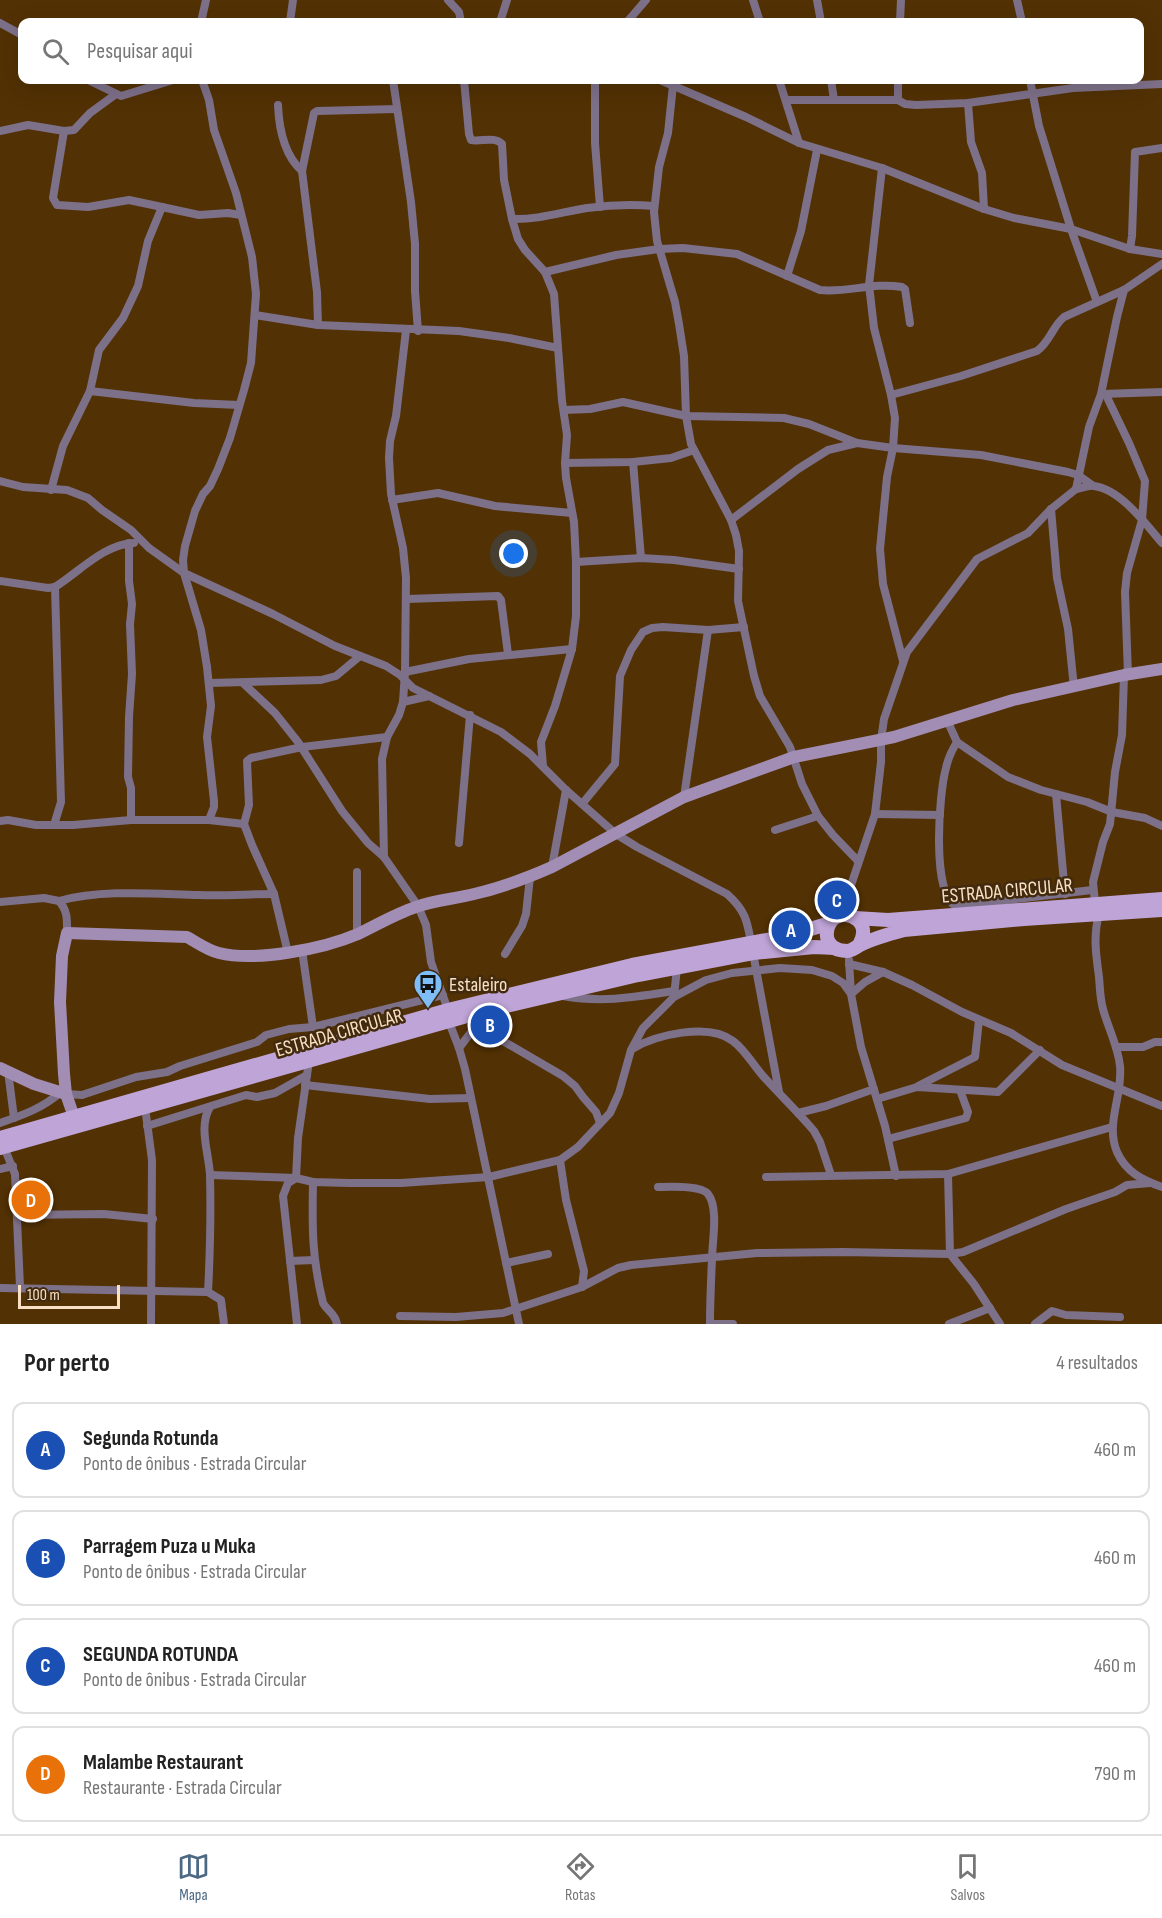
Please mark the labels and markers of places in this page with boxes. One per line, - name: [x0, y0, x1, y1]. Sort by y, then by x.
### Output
- pin: C: [818, 878, 856, 922]
- pin: A: [772, 908, 810, 952]
- bus stop icon: Estaleiro: [412, 968, 444, 1010]
- place label: Estaleiro: [449, 973, 507, 997]
- pin: B: [470, 1002, 510, 1048]
- pin: D: [12, 1178, 51, 1222]

